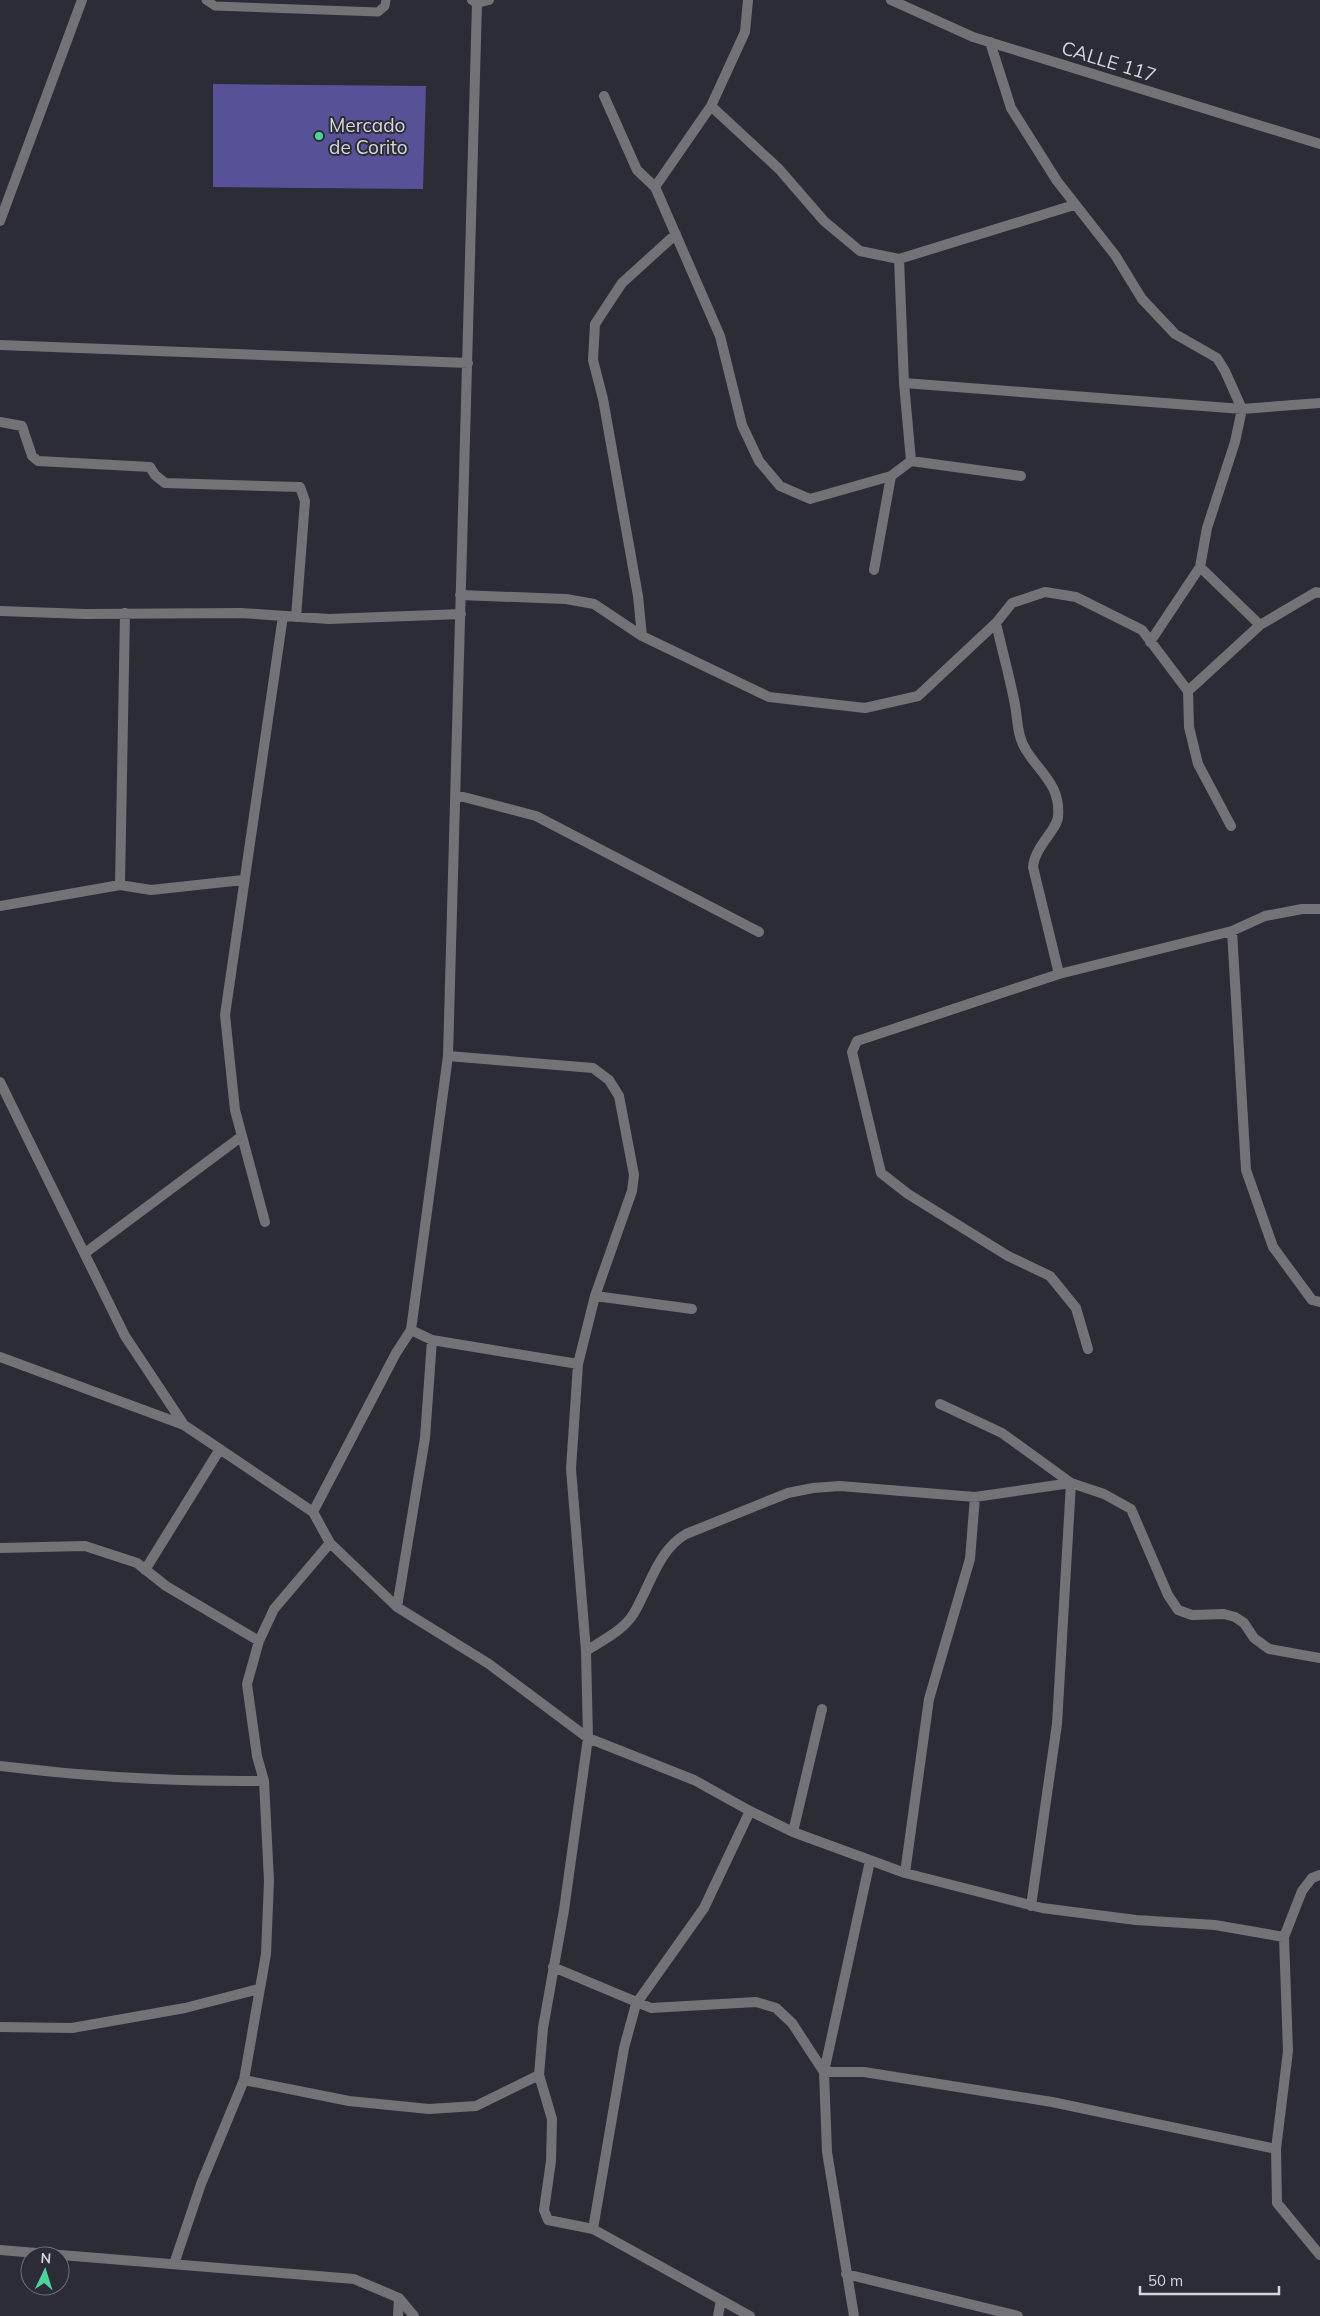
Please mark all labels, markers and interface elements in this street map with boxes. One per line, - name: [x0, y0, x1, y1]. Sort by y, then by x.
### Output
- street label: CALLE 117: [1059, 35, 1159, 87]
- place label: Mercado de Corito: [329, 113, 408, 159]
- marker: Mercado de Corito: [313, 130, 325, 142]
- north arrow: [20, 2246, 70, 2296]
- text: N: [40, 2249, 52, 2267]
- scale bar: [1140, 2264, 1279, 2296]
- text: 50 m: [1148, 2271, 1183, 2290]

